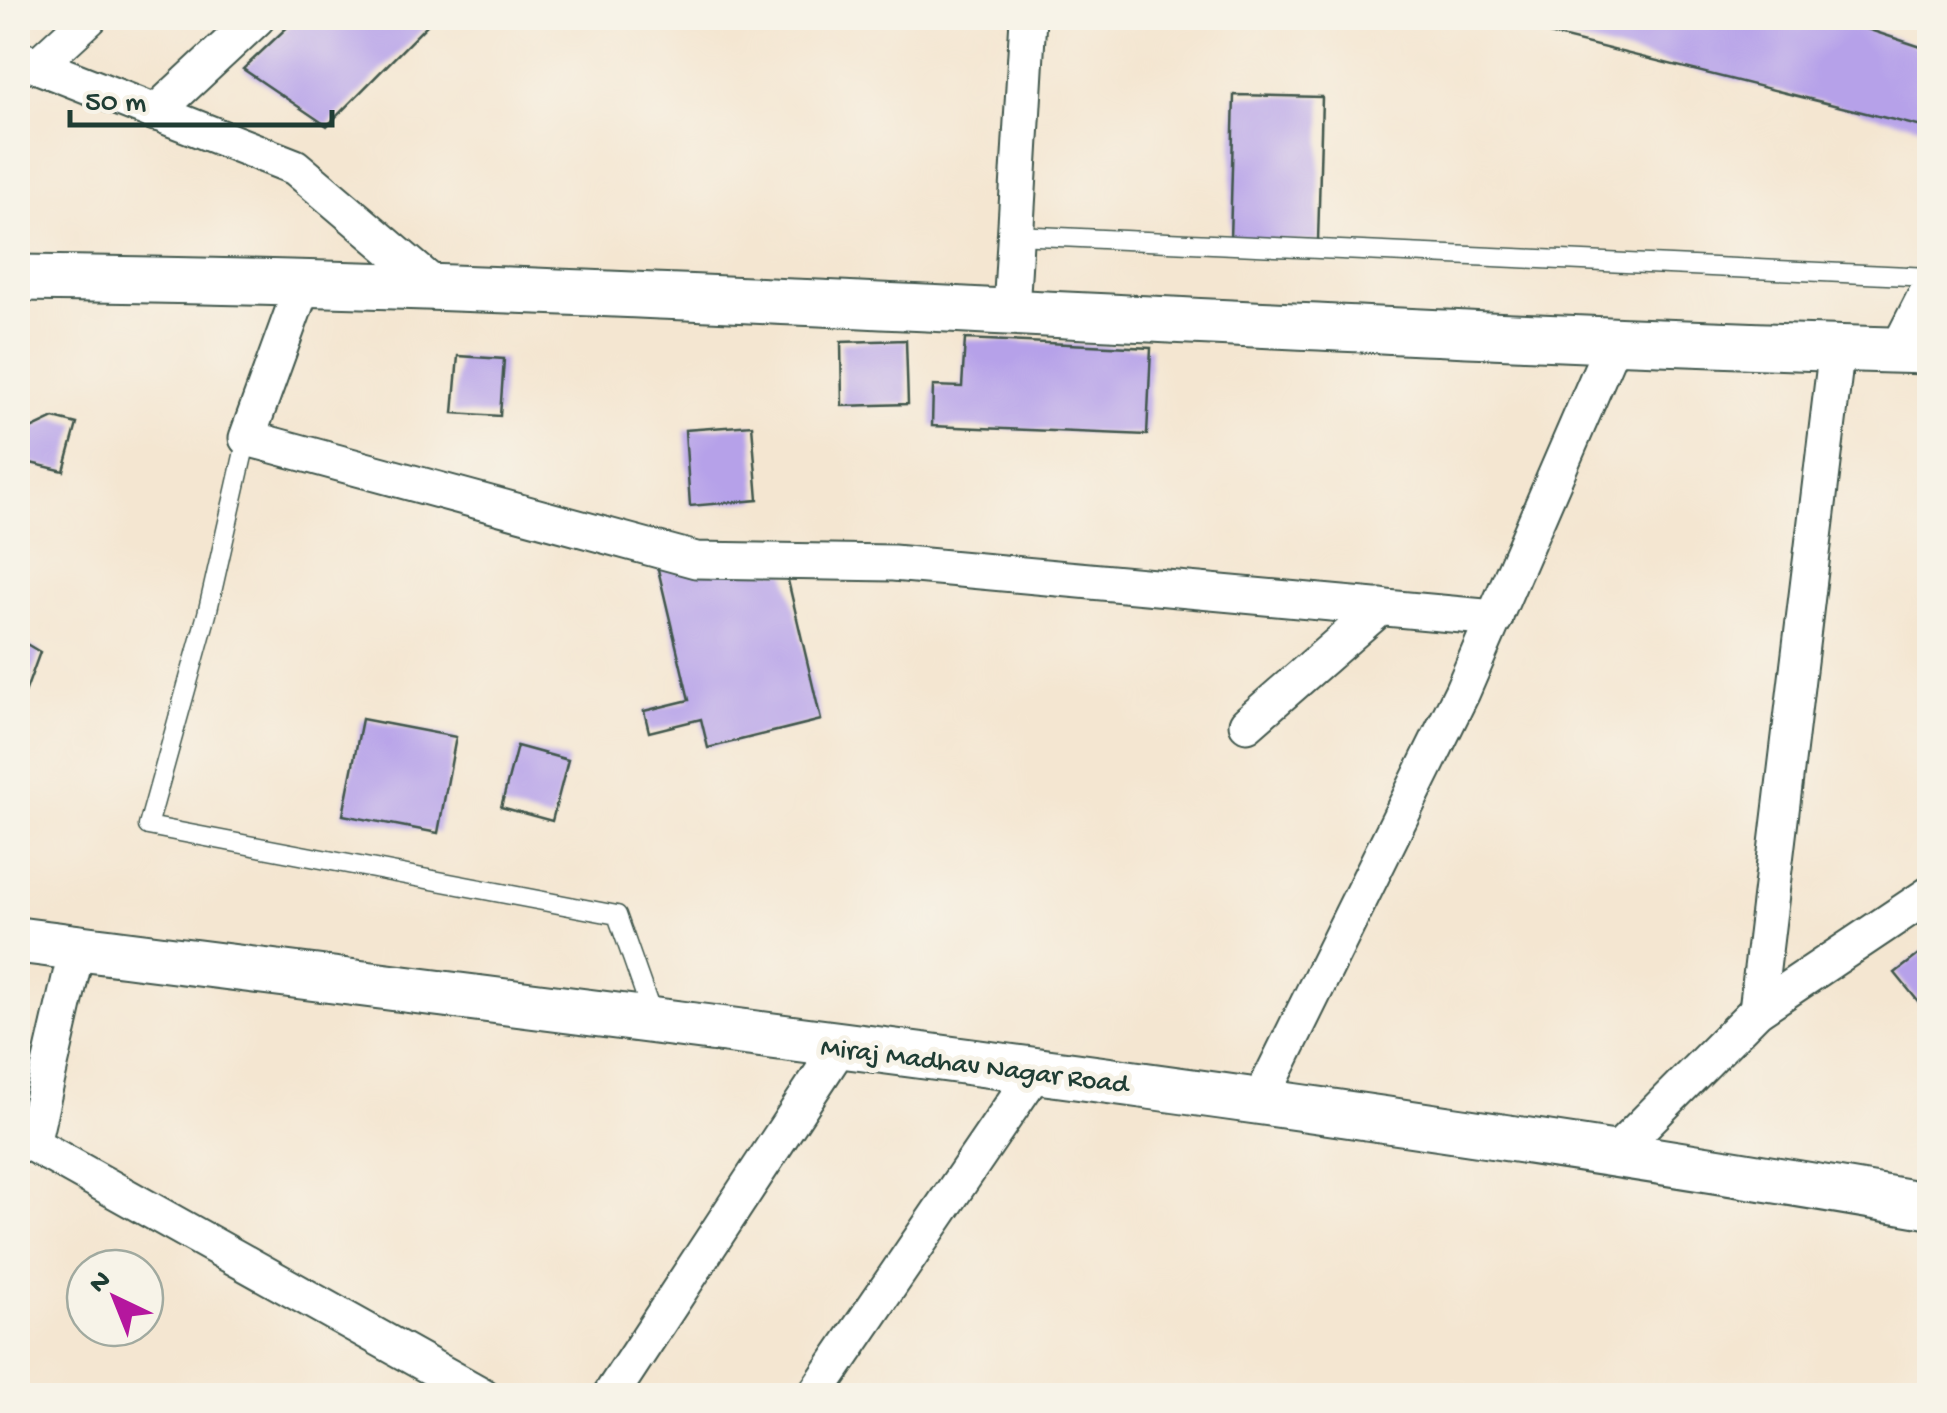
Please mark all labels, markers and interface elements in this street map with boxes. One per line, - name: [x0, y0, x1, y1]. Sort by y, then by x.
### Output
- scale bar: [70, 65, 332, 127]
- text: 50 m: [85, 87, 146, 122]
- street label: Miraj Madhav Nagar Road: [819, 1032, 1133, 1103]
- north arrow: [65, 1248, 165, 1348]
- text: N: [83, 1265, 119, 1301]

